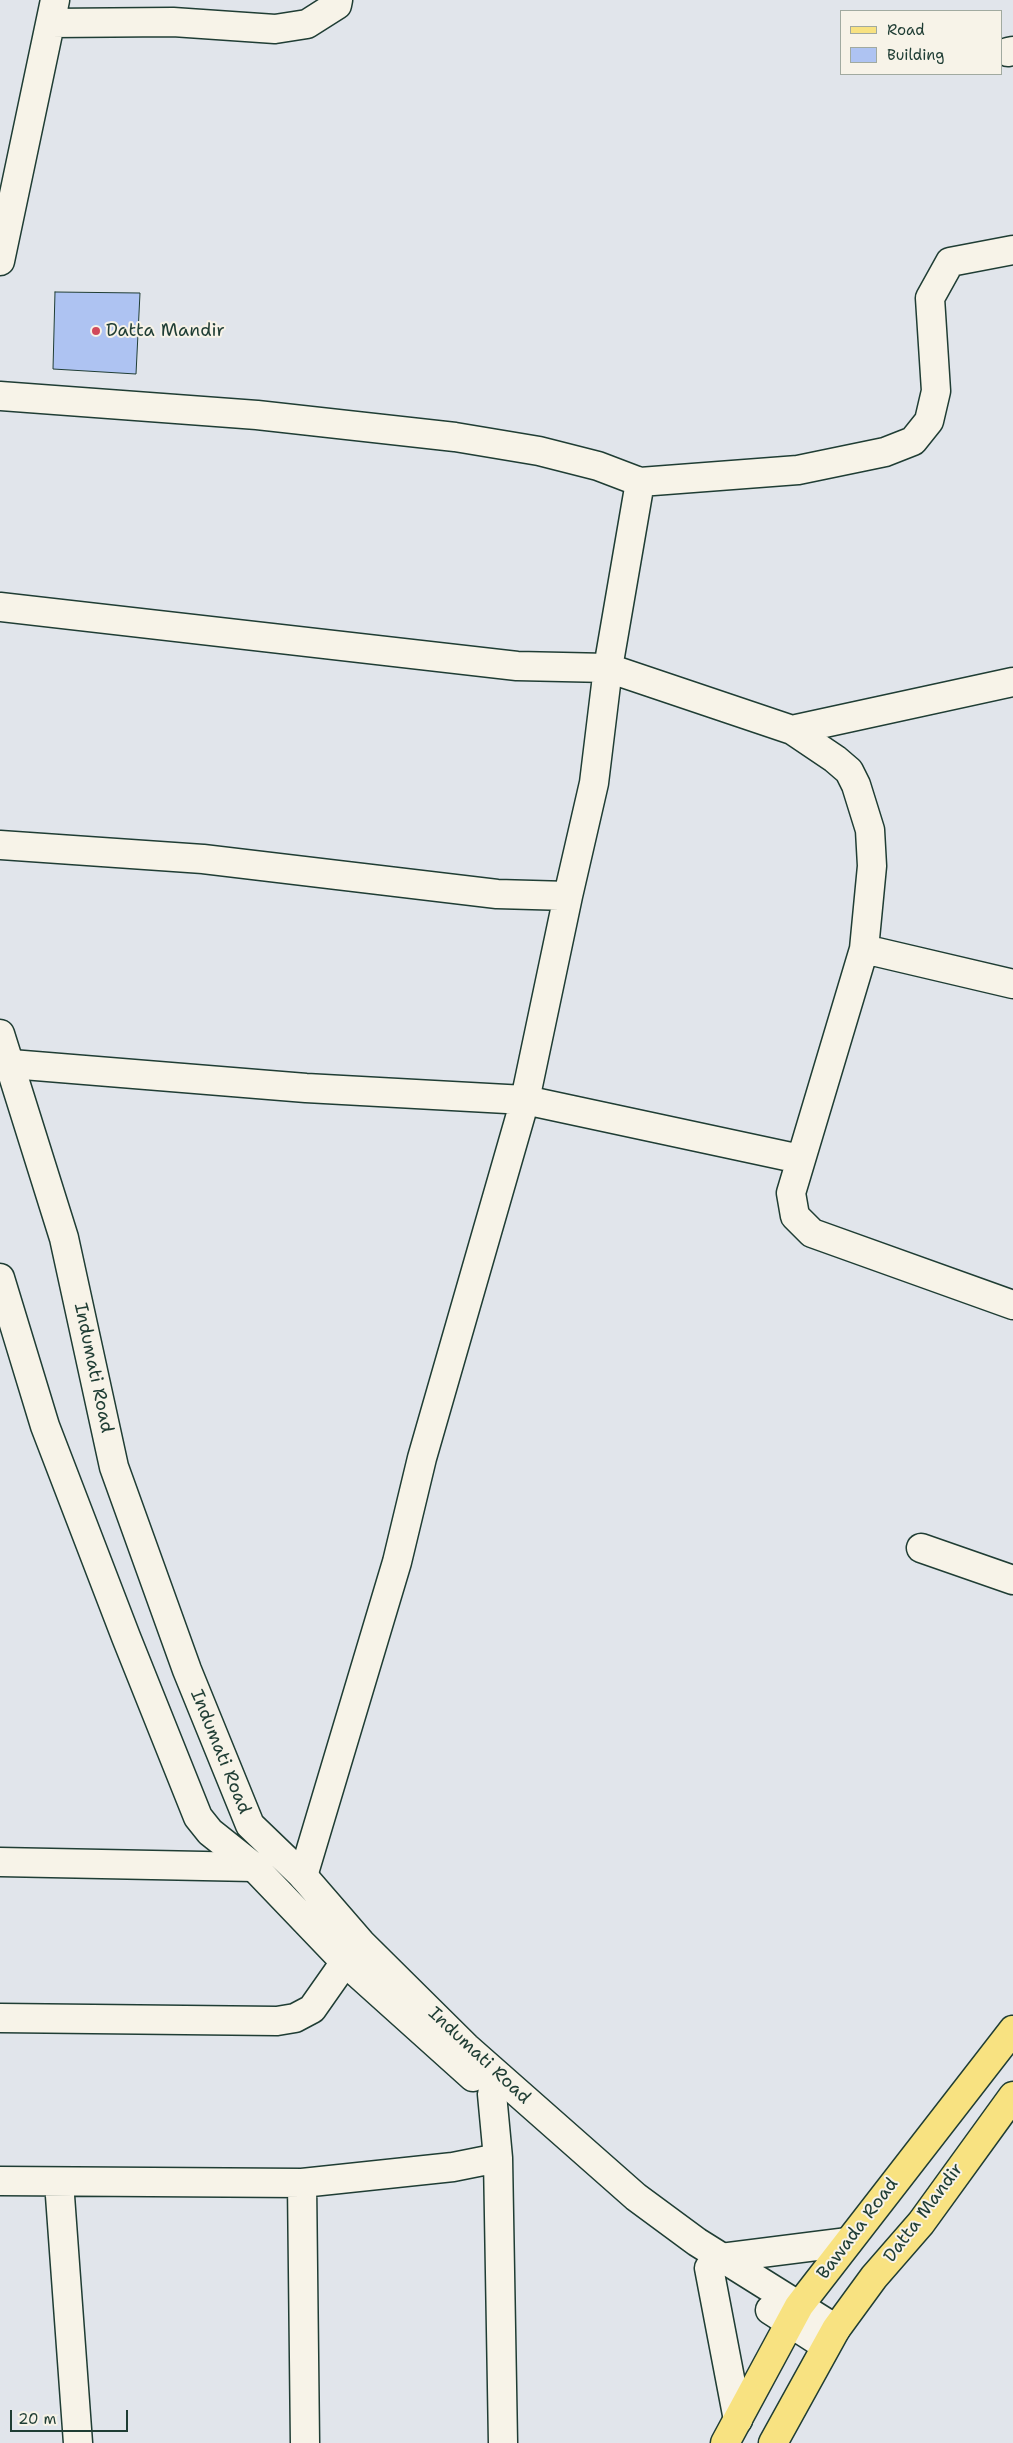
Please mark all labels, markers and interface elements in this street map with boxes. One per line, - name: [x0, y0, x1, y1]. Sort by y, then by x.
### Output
- legend: [840, 10, 1003, 75]
- text: Road: [887, 20, 925, 40]
- text: Building: [887, 45, 944, 65]
- place label: Datta Mandir: [106, 320, 225, 342]
- marker: Datta Mandir: [90, 325, 102, 337]
- street label: Indumati Road: [69, 1301, 117, 1435]
- street label: Indumati Road: [185, 1687, 255, 1817]
- street label: Indumati Road: [423, 2003, 535, 2109]
- street label: Datta Mandir: [880, 2159, 968, 2267]
- street label: Bawada Road: [813, 2174, 903, 2284]
- scale bar: [12, 2400, 130, 2432]
- text: 20 m: [18, 2409, 57, 2429]

